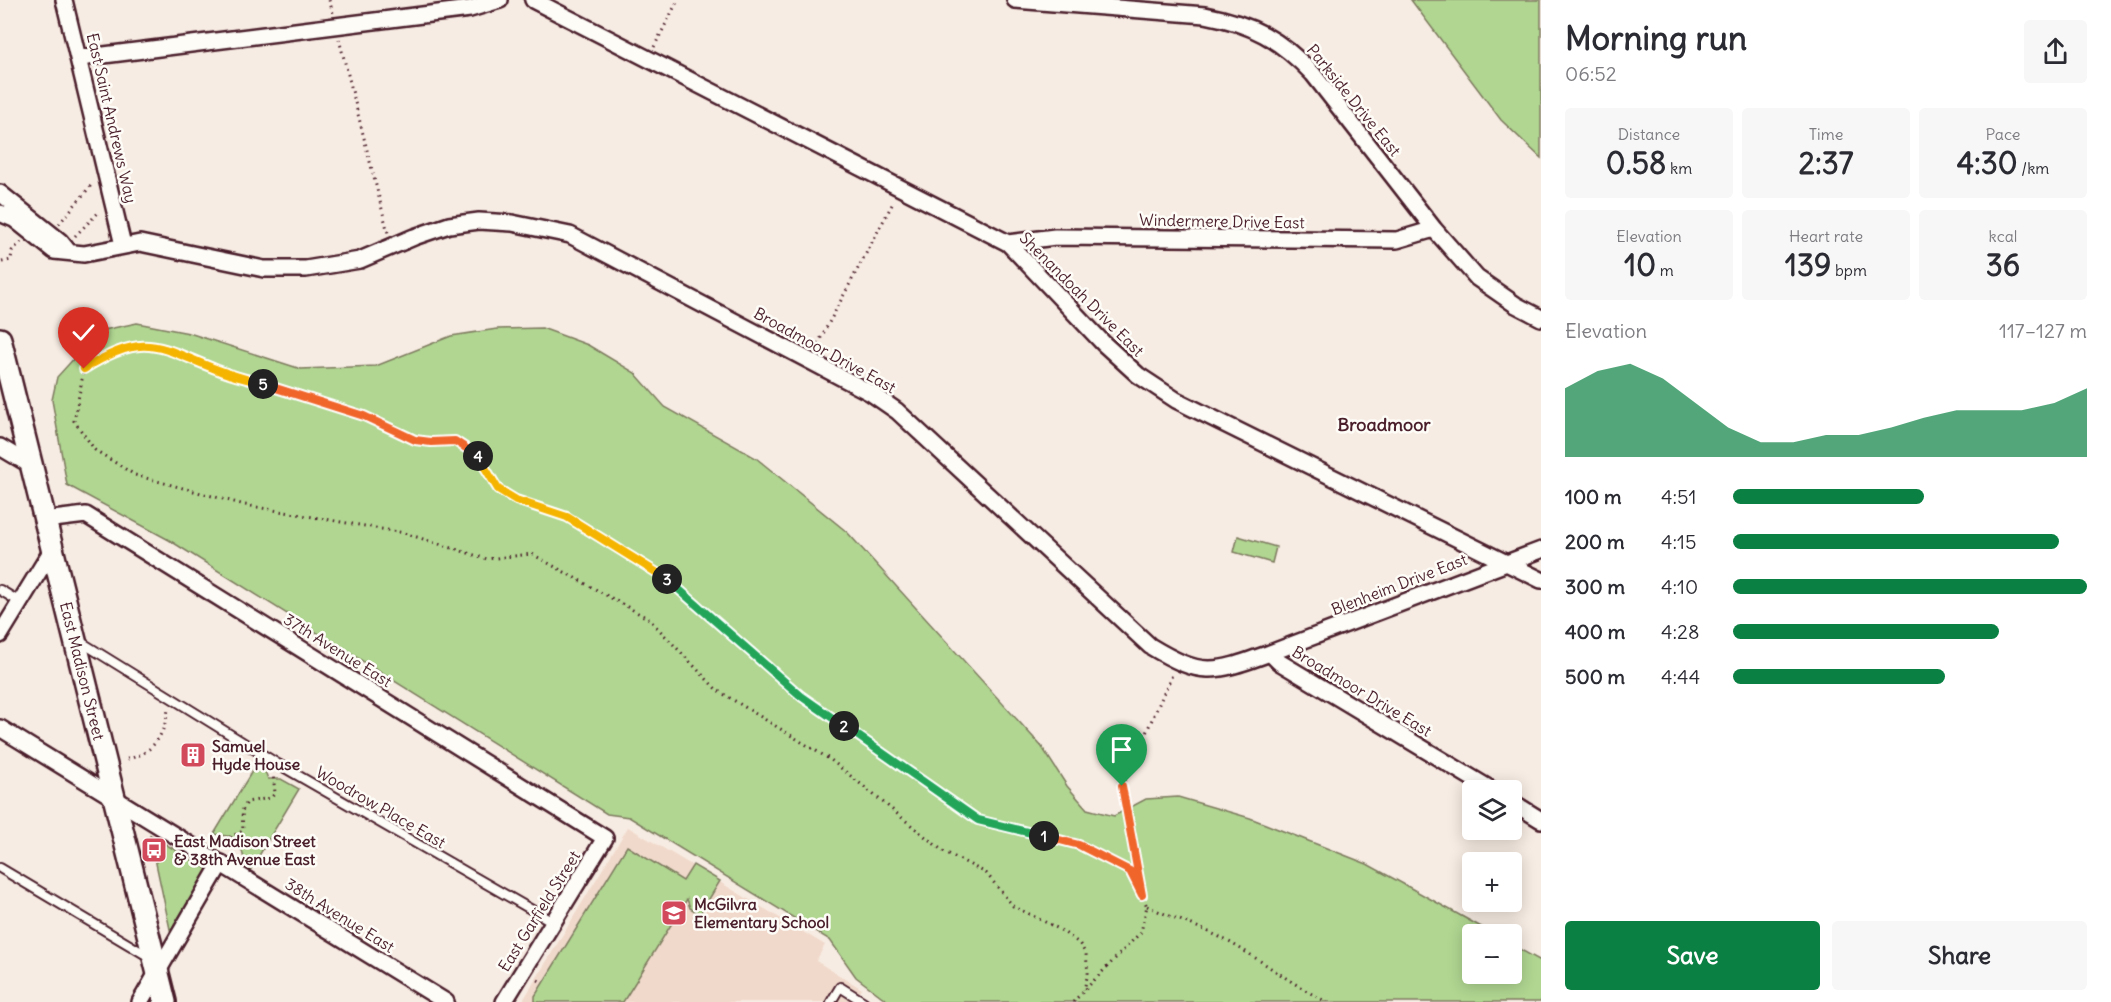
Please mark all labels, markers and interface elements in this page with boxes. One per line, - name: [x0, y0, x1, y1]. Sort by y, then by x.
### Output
- text: Morning run: [1565, 17, 1747, 59]
- button: share: [2024, 20, 2087, 83]
- street label: East Saint Andrews Way: [83, 31, 141, 205]
- street label: Parkside Drive East: [1303, 40, 1406, 161]
- text: 06:52: [1565, 61, 1617, 86]
- text: Distance: [1618, 124, 1680, 144]
- text: Time: [1809, 124, 1843, 144]
- text: Pace: [1986, 124, 2020, 144]
- text: 0.58: [1606, 144, 1666, 182]
- text: 2:37: [1799, 144, 1853, 182]
- text: 4:30: [1957, 144, 2018, 182]
- text: km: [1666, 158, 1692, 178]
- text: /km: [2018, 158, 2049, 178]
- street label: Windermere Drive East: [1139, 210, 1306, 232]
- text: Elevation: [1616, 226, 1682, 246]
- text: Heart rate: [1789, 226, 1863, 246]
- text: kcal: [1989, 226, 2017, 246]
- street label: Shenandoah Drive East: [1016, 228, 1149, 361]
- text: 10: [1624, 246, 1656, 284]
- text: 139: [1785, 246, 1831, 284]
- text: 36: [1986, 246, 2020, 284]
- text: m: [1656, 260, 1674, 280]
- text: bpm: [1831, 260, 1867, 280]
- street label: Broadmoor Drive East: [750, 303, 900, 398]
- pin: [58, 307, 109, 369]
- icon: check: [67, 316, 100, 349]
- text: Elevation: [1565, 318, 1647, 343]
- text: 117–127 m: [1999, 318, 2087, 343]
- pin: 5: [248, 369, 278, 399]
- text: 5: [258, 374, 268, 394]
- district label: Broadmoor: [1337, 413, 1431, 436]
- pin: 4: [463, 441, 493, 471]
- text: 4: [473, 446, 483, 466]
- text: 100 m: [1565, 484, 1622, 509]
- text: 4:51: [1661, 484, 1697, 509]
- text: 200 m: [1565, 529, 1625, 554]
- text: 4:15: [1661, 529, 1697, 554]
- street label: Blenheim Drive East: [1328, 549, 1470, 619]
- pin: 3: [652, 564, 682, 594]
- text: 3: [662, 569, 672, 589]
- text: 300 m: [1565, 574, 1625, 599]
- text: 4:10: [1661, 574, 1698, 599]
- street label: East Madison Street: [56, 600, 110, 743]
- street label: 37th Avenue East: [280, 609, 396, 692]
- text: 400 m: [1565, 619, 1625, 644]
- text: 4:28: [1661, 619, 1700, 644]
- street label: Broadmoor Drive East: [1289, 641, 1436, 741]
- text: 500 m: [1565, 664, 1625, 689]
- text: 4:44: [1661, 664, 1700, 689]
- pin: 2: [829, 711, 859, 741]
- text: 2: [840, 716, 848, 736]
- pin: [1096, 724, 1147, 786]
- icon: arrive: [1105, 733, 1138, 766]
- place label: Samuel Hyde House: [212, 736, 300, 775]
- building icon: Samuel Hyde House: [178, 740, 208, 770]
- street label: Woodrow Place East: [312, 762, 450, 853]
- map controls: [1462, 780, 1522, 984]
- button: layers: [1462, 780, 1522, 840]
- pin: 1: [1029, 821, 1059, 851]
- text: 1: [1041, 826, 1047, 846]
- place label: East Madison Street & 38th Avenue East: [174, 831, 316, 869]
- bus stop icon: East Madison Street & 38th Avenue East: [139, 835, 169, 865]
- street label: East Garfield Street: [494, 846, 585, 975]
- button: +: [1462, 852, 1522, 912]
- street label: 38th Avenue East: [282, 873, 399, 957]
- place label: McGilvra Elementary School: [694, 894, 829, 933]
- school or university icon: McGilvra Elementary School: [659, 898, 689, 928]
- button: Save: [1565, 921, 1820, 990]
- button: Share: [1832, 921, 2087, 990]
- button: −: [1462, 924, 1522, 984]

